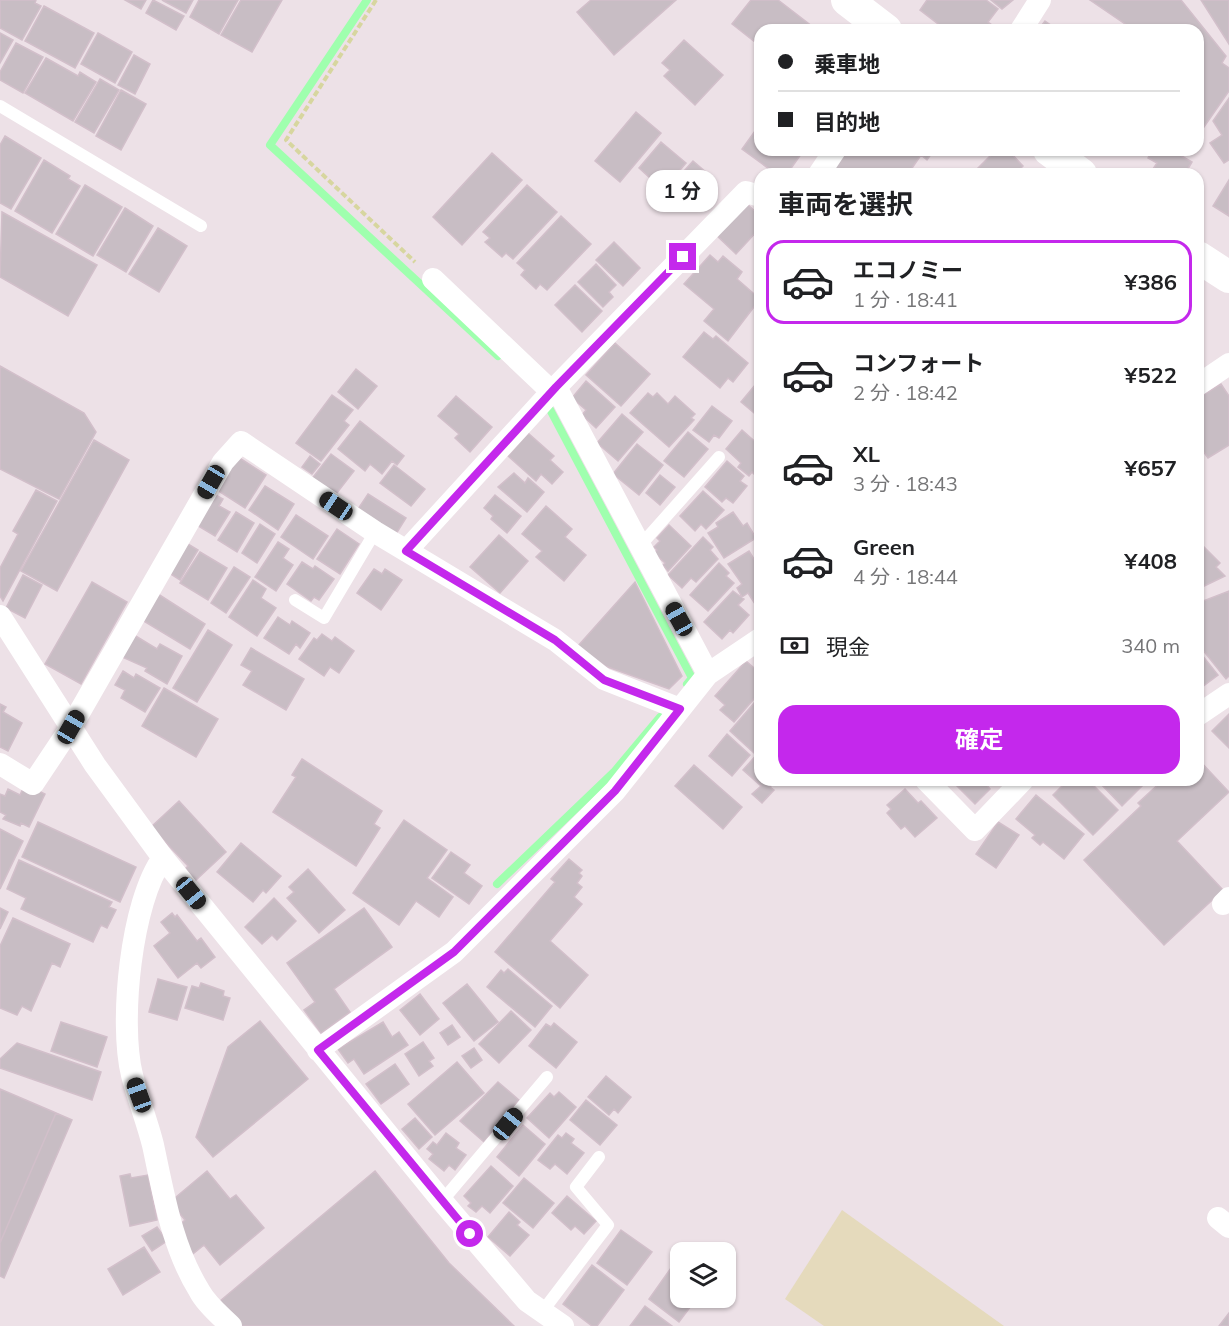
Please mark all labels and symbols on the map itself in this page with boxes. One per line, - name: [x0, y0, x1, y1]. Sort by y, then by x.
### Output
- callout: 1 分: [647, 170, 719, 212]
- route end: [669, 243, 696, 270]
- car: [194, 462, 228, 502]
- car: [316, 488, 356, 524]
- car: [662, 599, 696, 639]
- car: [54, 707, 88, 747]
- car: [173, 873, 209, 913]
- car: [124, 1075, 154, 1115]
- car: [490, 1104, 526, 1144]
- route start: [456, 1220, 483, 1247]

